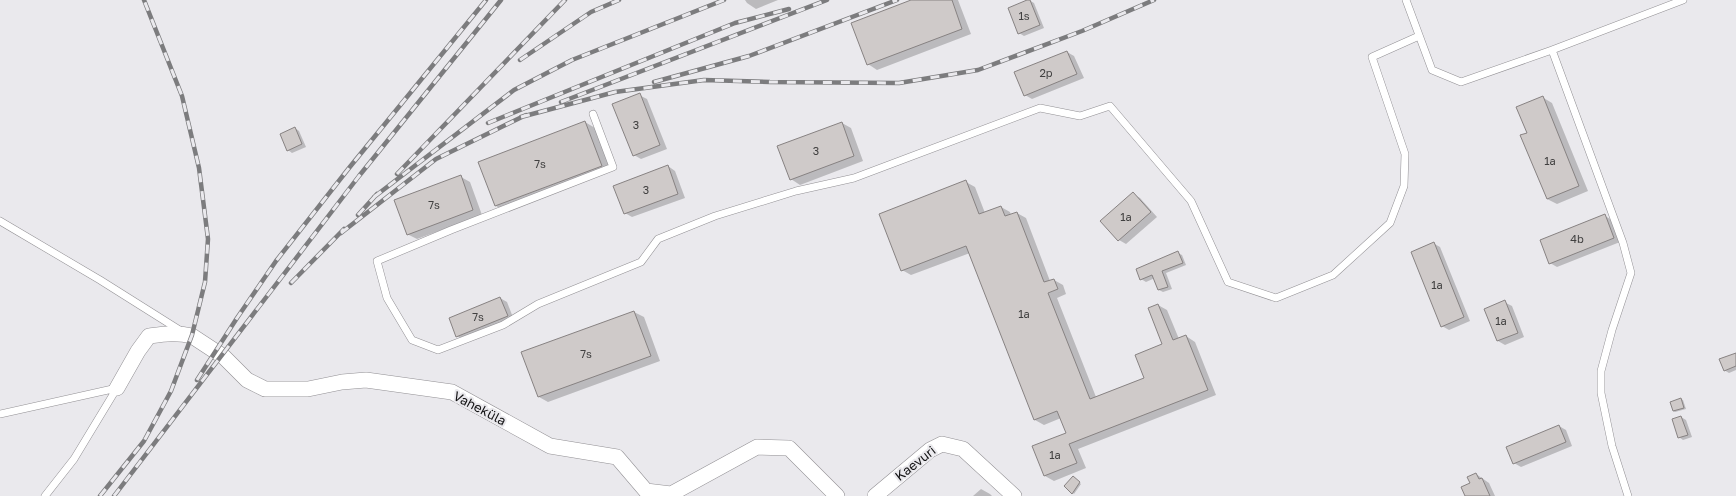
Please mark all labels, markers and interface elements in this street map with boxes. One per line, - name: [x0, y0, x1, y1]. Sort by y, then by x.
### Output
- house number: 1s: [1018, 9, 1030, 22]
- house number: 2p: [1039, 66, 1053, 79]
- house number: 3: [633, 118, 639, 131]
- house number: 3: [813, 144, 819, 157]
- house number: 1a: [1544, 154, 1556, 167]
- house number: 7s: [534, 157, 546, 170]
- house number: 3: [643, 183, 649, 196]
- house number: 7s: [428, 198, 440, 211]
- house number: 1a: [1120, 210, 1132, 223]
- house number: 4b: [1570, 232, 1584, 245]
- house number: 1a: [1431, 278, 1443, 291]
- house number: 1a: [1018, 307, 1030, 320]
- house number: 7s: [472, 310, 484, 323]
- house number: 1a: [1495, 314, 1507, 327]
- house number: 7s: [580, 347, 592, 360]
- street label: Vaheküla: [451, 387, 509, 429]
- street label: Kaevuri: [891, 442, 939, 484]
- house number: 1a: [1049, 448, 1061, 461]

